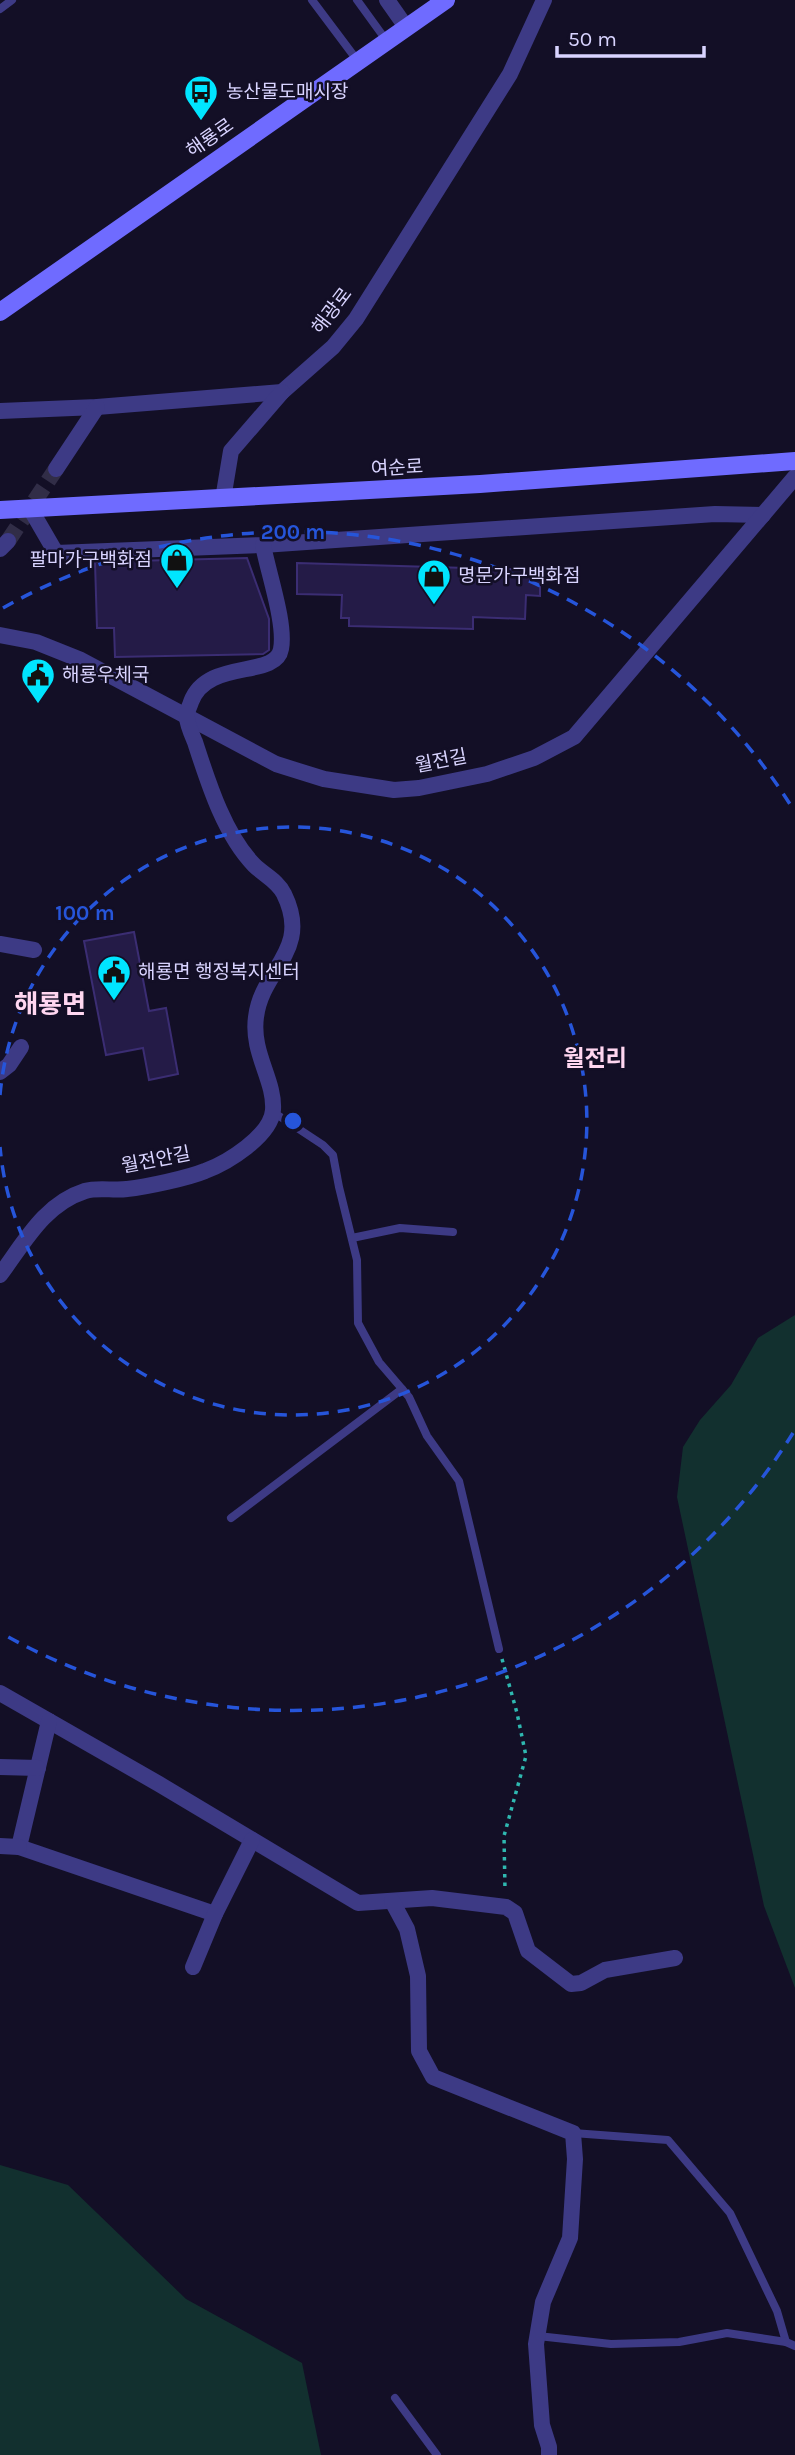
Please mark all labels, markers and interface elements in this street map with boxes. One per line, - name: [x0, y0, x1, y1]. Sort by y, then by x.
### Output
- scale bar: [557, 14, 704, 58]
- text: 50 m: [568, 27, 617, 51]
- bus stop icon: 농산물도매시장: [182, 73, 220, 122]
- place label: 농산물도매시장: [226, 81, 348, 103]
- street label: 해룡로: [182, 114, 238, 162]
- street label: 해광로: [307, 283, 357, 339]
- street label: 여순로: [370, 456, 424, 480]
- text: 200 m: [261, 520, 325, 544]
- shop icon: 팔마가구백화점: [158, 541, 196, 590]
- place label: 팔마가구백화점: [30, 549, 152, 571]
- shop icon: 명문가구백화점: [415, 557, 453, 606]
- place label: 명문가구백화점: [458, 565, 580, 587]
- public building icon: 해룡우체국: [19, 656, 57, 705]
- place label: 해룡우체국: [62, 664, 149, 686]
- street label: 월전길: [413, 745, 469, 777]
- text: 100 m: [55, 901, 115, 925]
- public building icon: 해룡면 행정복지센터: [95, 953, 133, 1002]
- place label: 해룡면 행정복지센터: [138, 961, 300, 983]
- district label: 해룡면: [14, 989, 86, 1020]
- district label: 월전리: [563, 1045, 627, 1072]
- centre of rings: [281, 1109, 305, 1133]
- street label: 월전안길: [120, 1143, 192, 1177]

